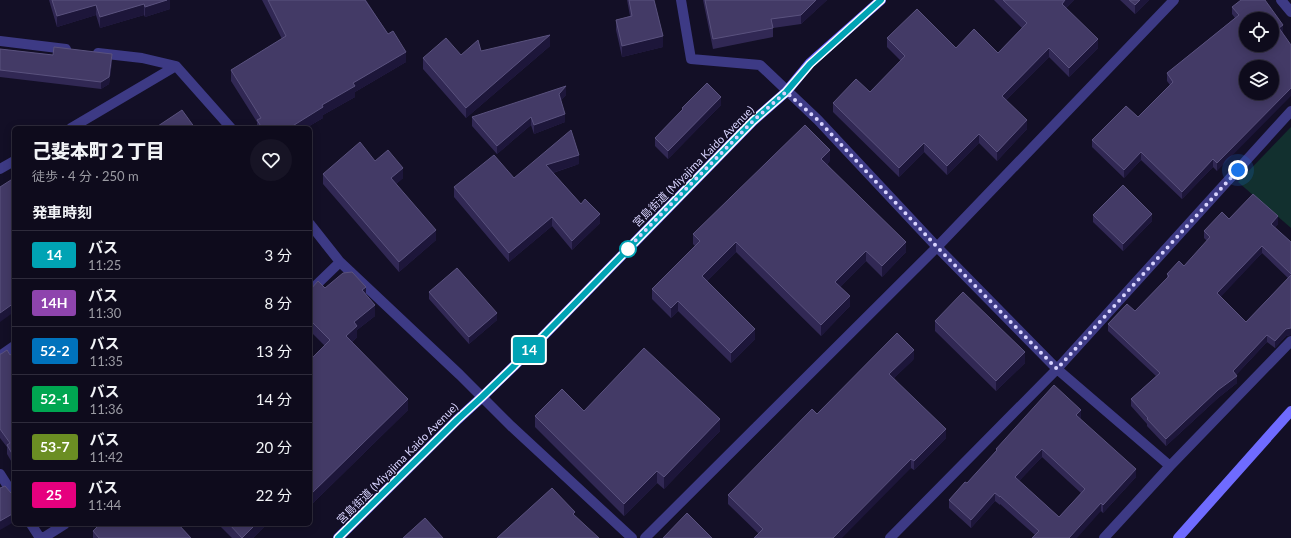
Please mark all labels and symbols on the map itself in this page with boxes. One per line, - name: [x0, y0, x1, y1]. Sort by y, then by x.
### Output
- street label: 宮島街道 (Miyajima Kaido Avenue): [630, 103, 756, 229]
- your location: [1228, 160, 1248, 180]
- unlabelled marker: [619, 240, 637, 258]
- line badge: 14: [511, 337, 547, 363]
- street label: 宮島街道 (Miyajima Kaido Avenue): [334, 400, 460, 526]

